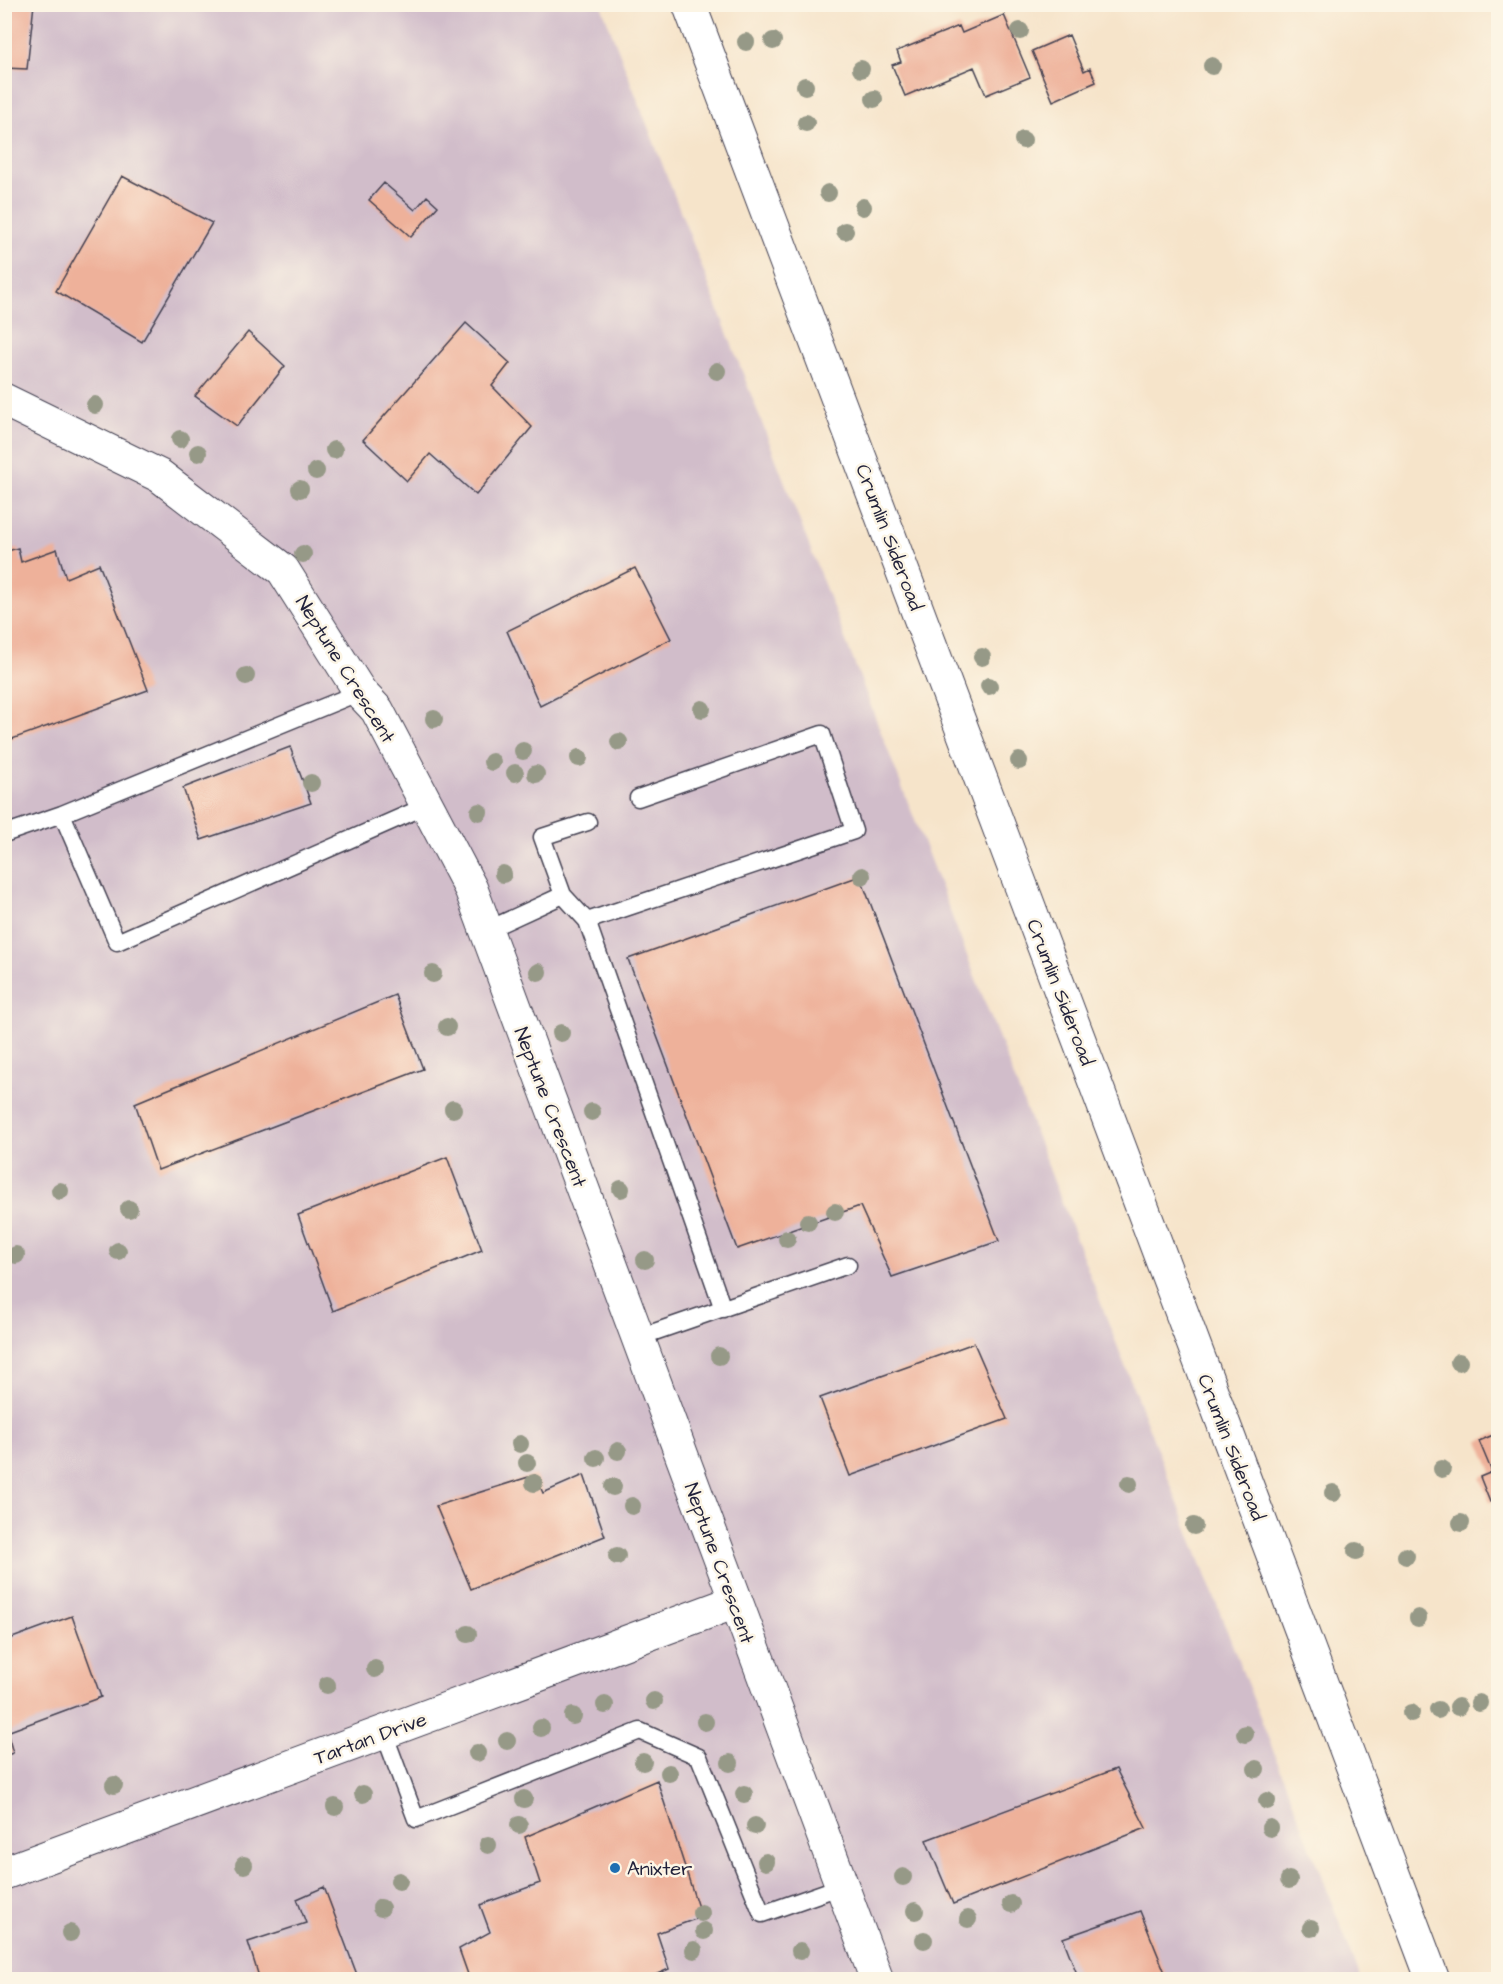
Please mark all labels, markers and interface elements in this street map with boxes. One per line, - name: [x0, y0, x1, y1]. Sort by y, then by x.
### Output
- street label: Crumlin Sideroad: [848, 460, 930, 615]
- street label: Neptune Crescent: [288, 590, 402, 749]
- street label: Crumlin Sideroad: [1019, 915, 1101, 1070]
- street label: Neptune Crescent: [507, 1023, 593, 1191]
- street label: Crumlin Sideroad: [1190, 1370, 1272, 1525]
- street label: Neptune Crescent: [677, 1479, 761, 1648]
- street label: Tartan Drive: [310, 1706, 431, 1772]
- place label: Anixter: [627, 1855, 692, 1883]
- marker: Anixter: [608, 1861, 622, 1875]

